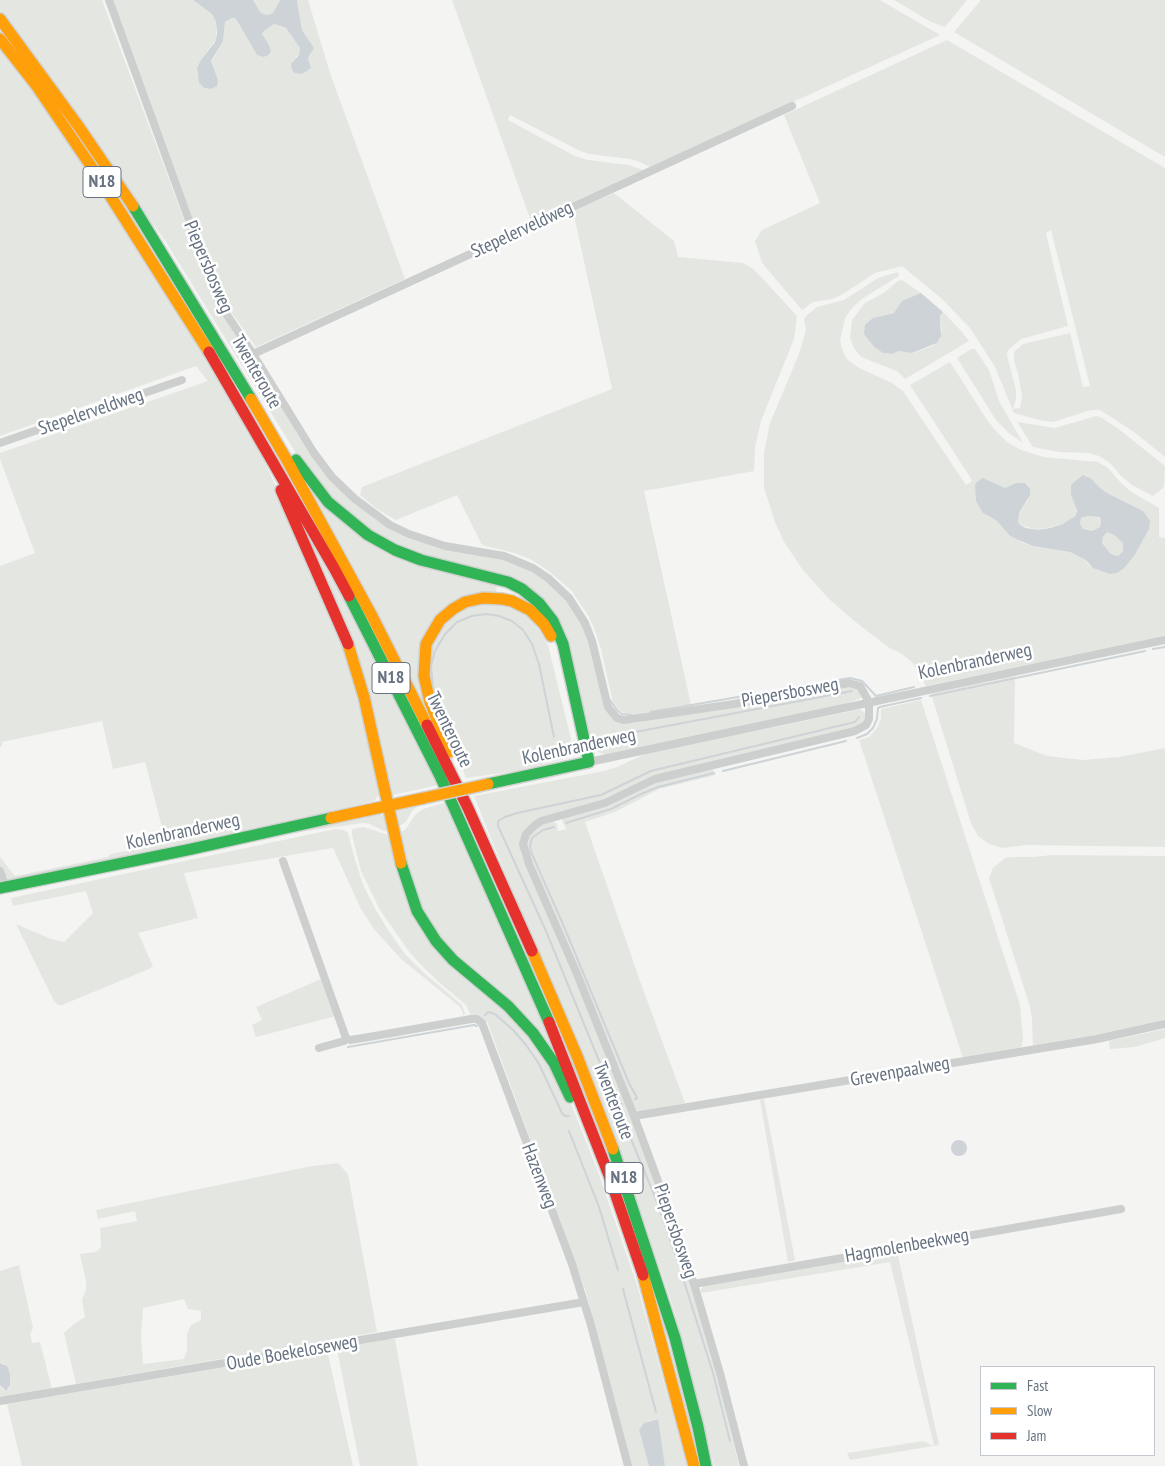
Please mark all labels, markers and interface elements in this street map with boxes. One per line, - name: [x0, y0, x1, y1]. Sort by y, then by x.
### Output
- road number: N18: [83, 166, 121, 198]
- street label: Stepelerveldweg: [468, 197, 576, 263]
- street label: Piepersbosweg: [178, 217, 238, 317]
- street label: Twenteroute: [226, 331, 286, 413]
- street label: Stepelerveldweg: [36, 383, 146, 441]
- street label: Kolenbranderweg: [916, 639, 1034, 685]
- road number: N18: [372, 662, 410, 694]
- street label: Piepersbosweg: [740, 673, 840, 713]
- street label: Twenteroute: [421, 688, 477, 772]
- street label: Kolenbranderweg: [520, 724, 638, 770]
- street label: Kolenbranderweg: [124, 809, 242, 855]
- street label: Grevenpaalweg: [849, 1052, 951, 1092]
- street label: Twenteroute: [588, 1059, 638, 1143]
- street label: Hazenweg: [516, 1140, 562, 1212]
- road number: N18: [605, 1162, 643, 1194]
- street label: Piepersbosweg: [648, 1181, 702, 1281]
- street label: Hagmolenbeekweg: [843, 1224, 971, 1268]
- street label: Oude Boekeloseweg: [225, 1330, 359, 1376]
- legend: [980, 1366, 1155, 1456]
- text: Fast: [1027, 1376, 1048, 1395]
- text: Slow: [1027, 1401, 1052, 1420]
- text: Jam: [1027, 1426, 1046, 1445]

